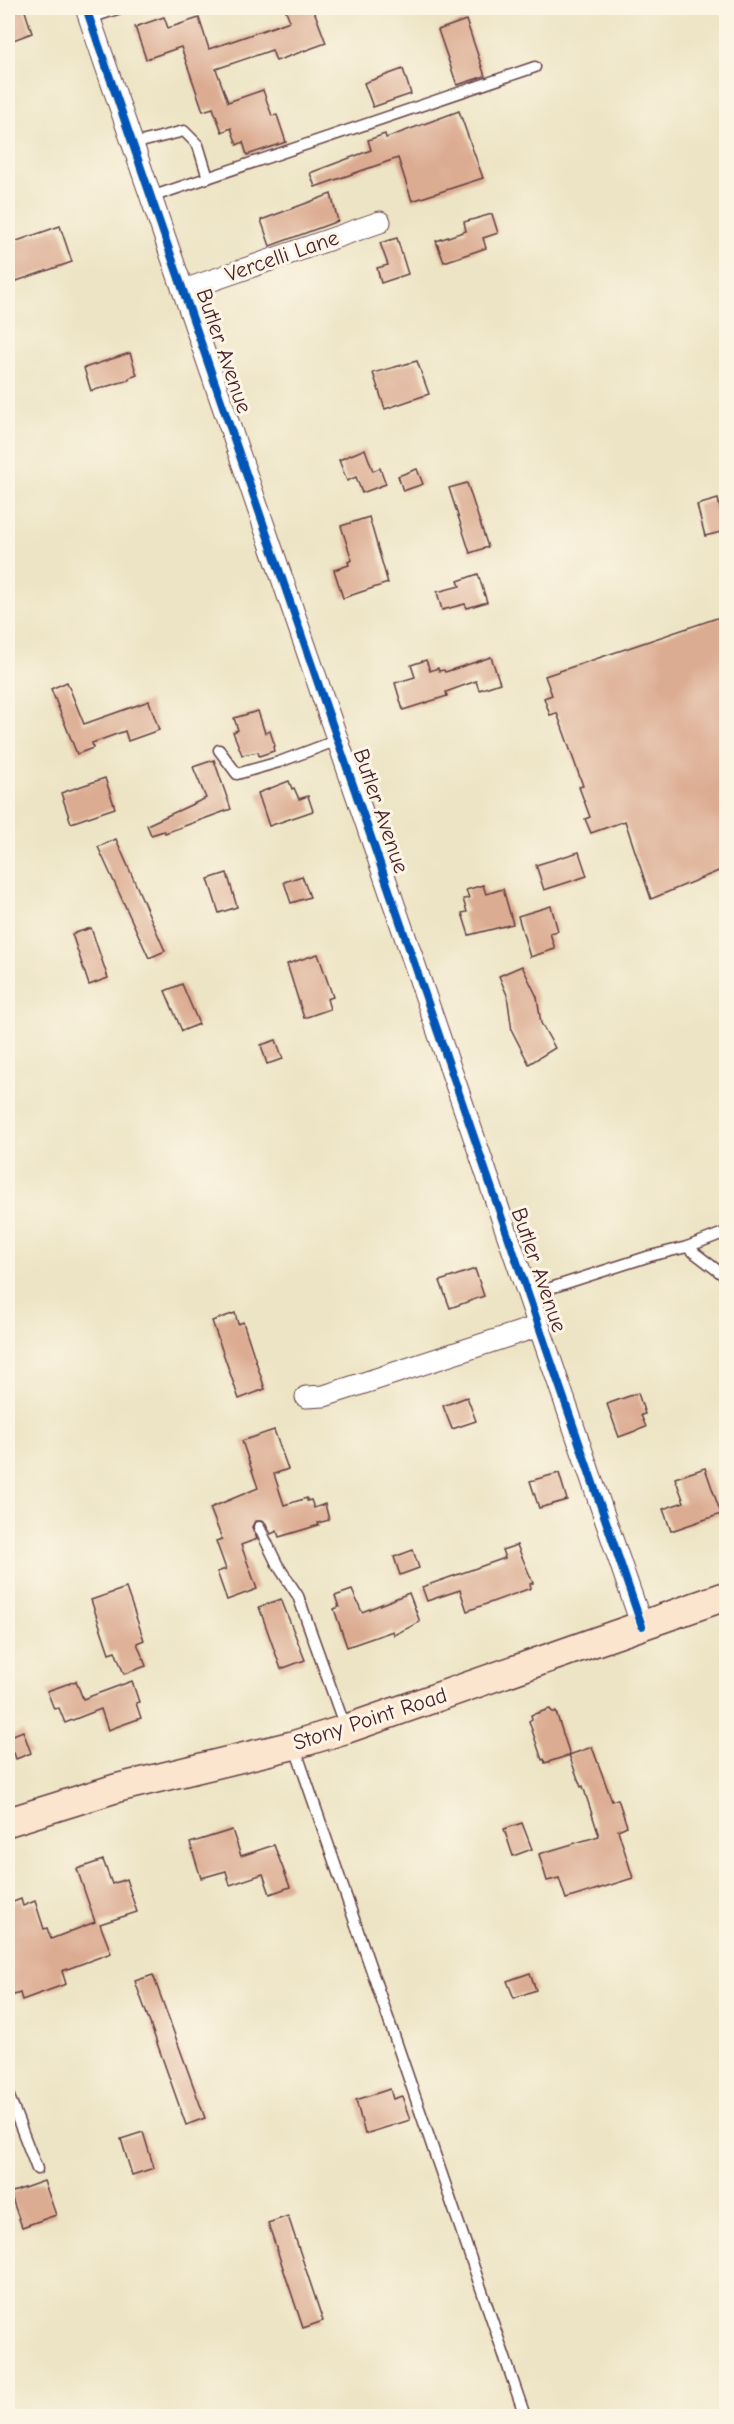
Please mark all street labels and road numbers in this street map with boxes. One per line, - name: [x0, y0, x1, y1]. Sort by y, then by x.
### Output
- street label: Vercelli Lane: [222, 224, 342, 288]
- street label: Butler Avenue: [191, 285, 257, 417]
- street label: Butler Avenue: [348, 745, 414, 877]
- street label: Butler Avenue: [506, 1204, 572, 1336]
- street label: Stony Point Road: [290, 1682, 450, 1756]

